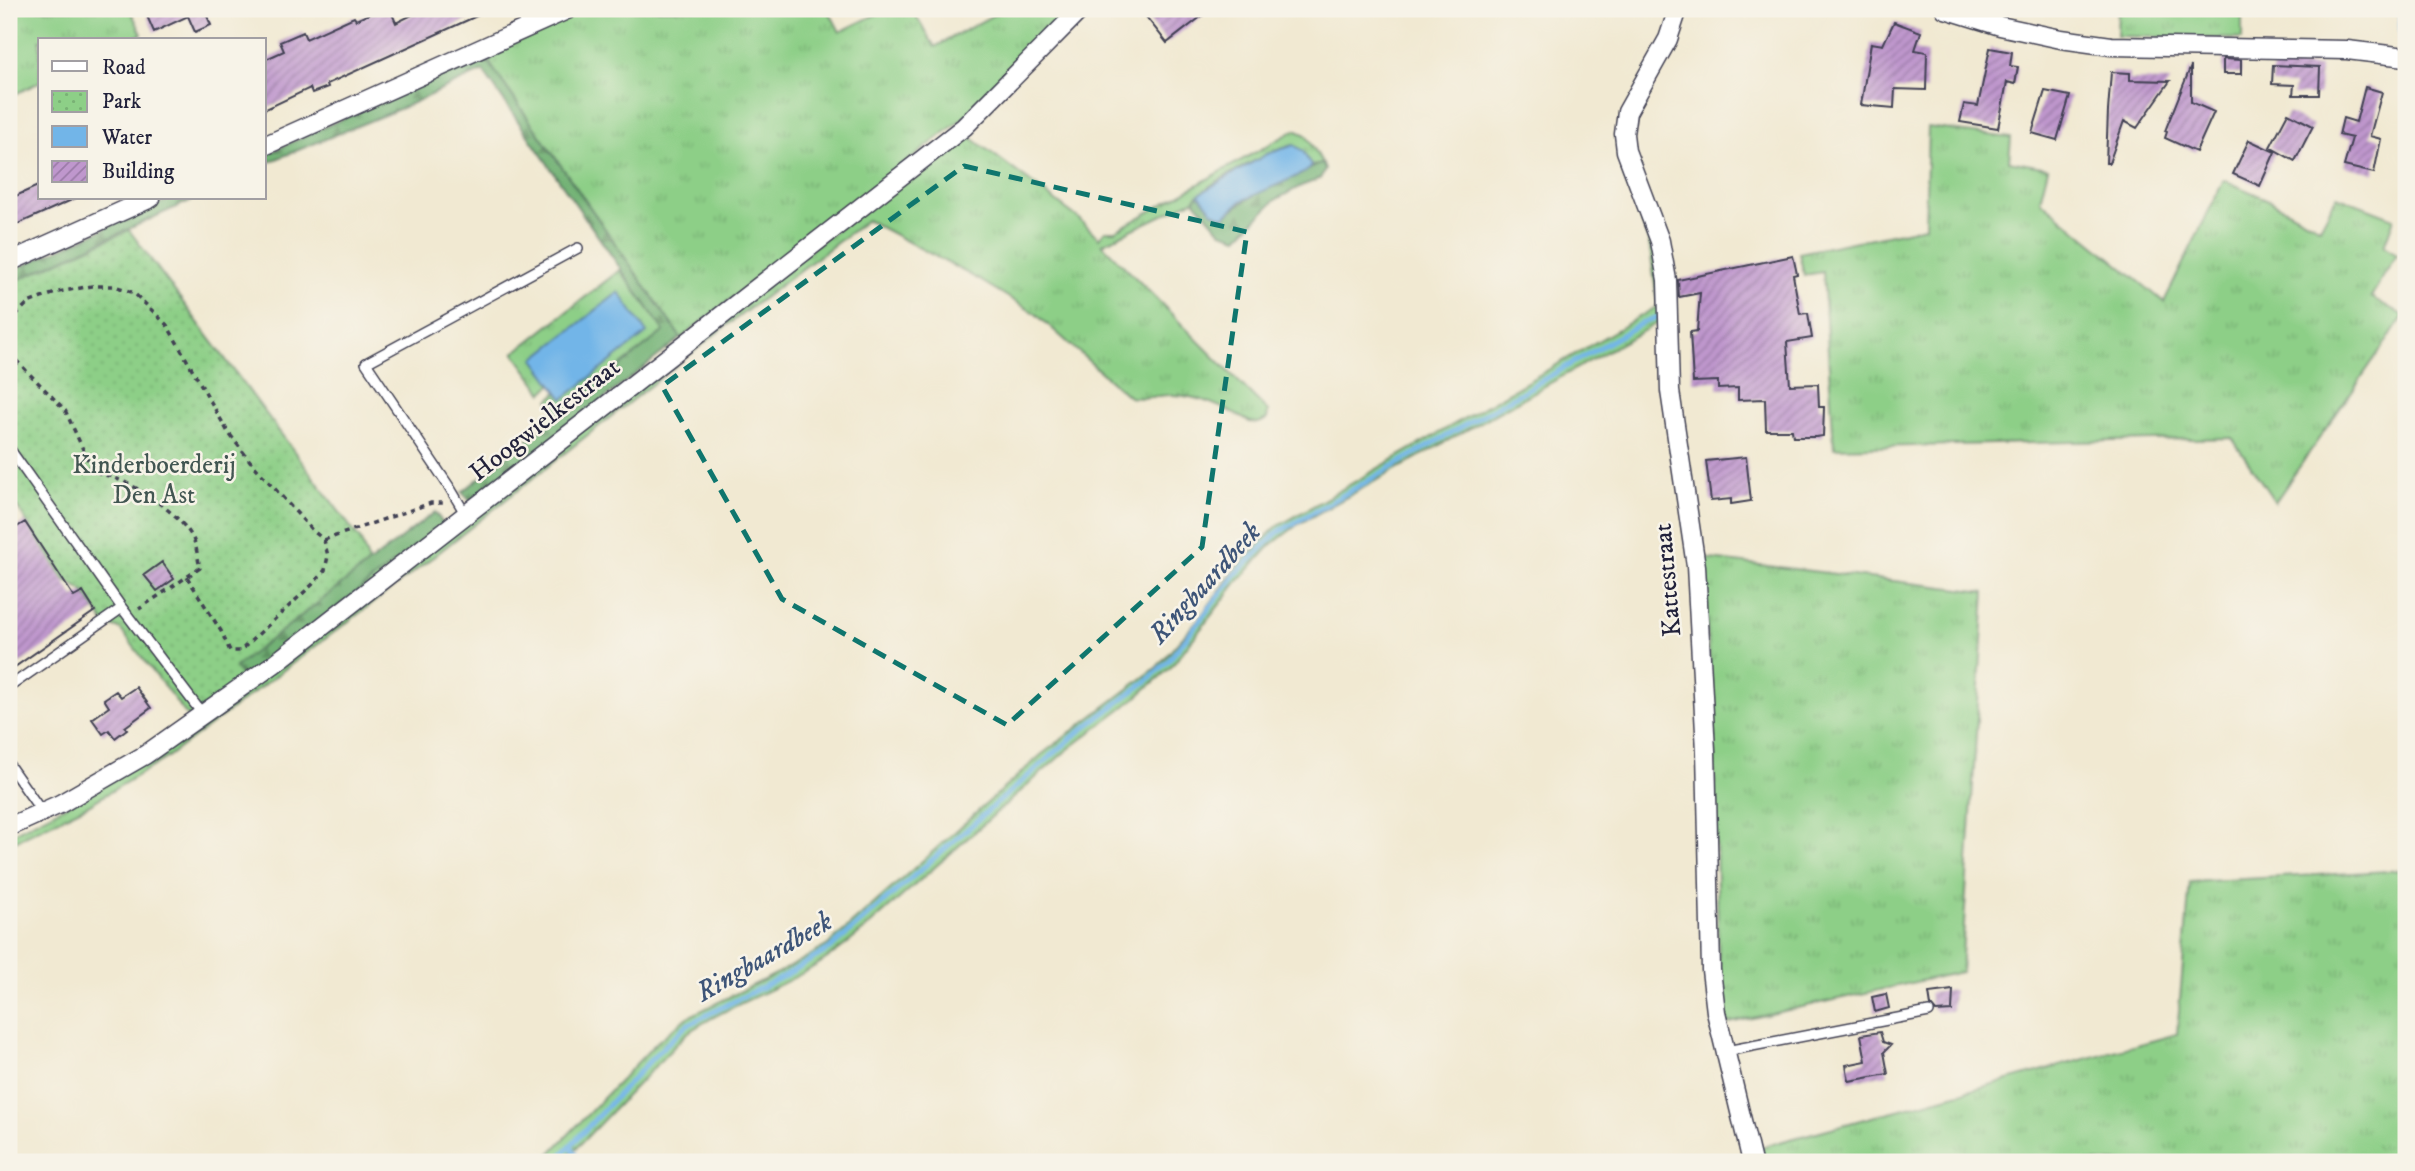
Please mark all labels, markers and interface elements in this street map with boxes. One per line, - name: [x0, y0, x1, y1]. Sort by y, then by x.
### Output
- legend: [38, 38, 266, 200]
- text: Road: [102, 55, 146, 81]
- text: Park: [102, 89, 142, 115]
- text: Water: [101, 125, 152, 151]
- text: Building: [102, 159, 175, 185]
- street label: Hoogwielkestraat: [463, 351, 627, 489]
- park label: Kinderboerderij Den Ast: [72, 449, 236, 512]
- water label: Ringbaardbeek: [1140, 515, 1269, 652]
- street label: Kattestraat: [1647, 522, 1689, 638]
- water label: Ringbaardbeek: [689, 904, 839, 1011]

